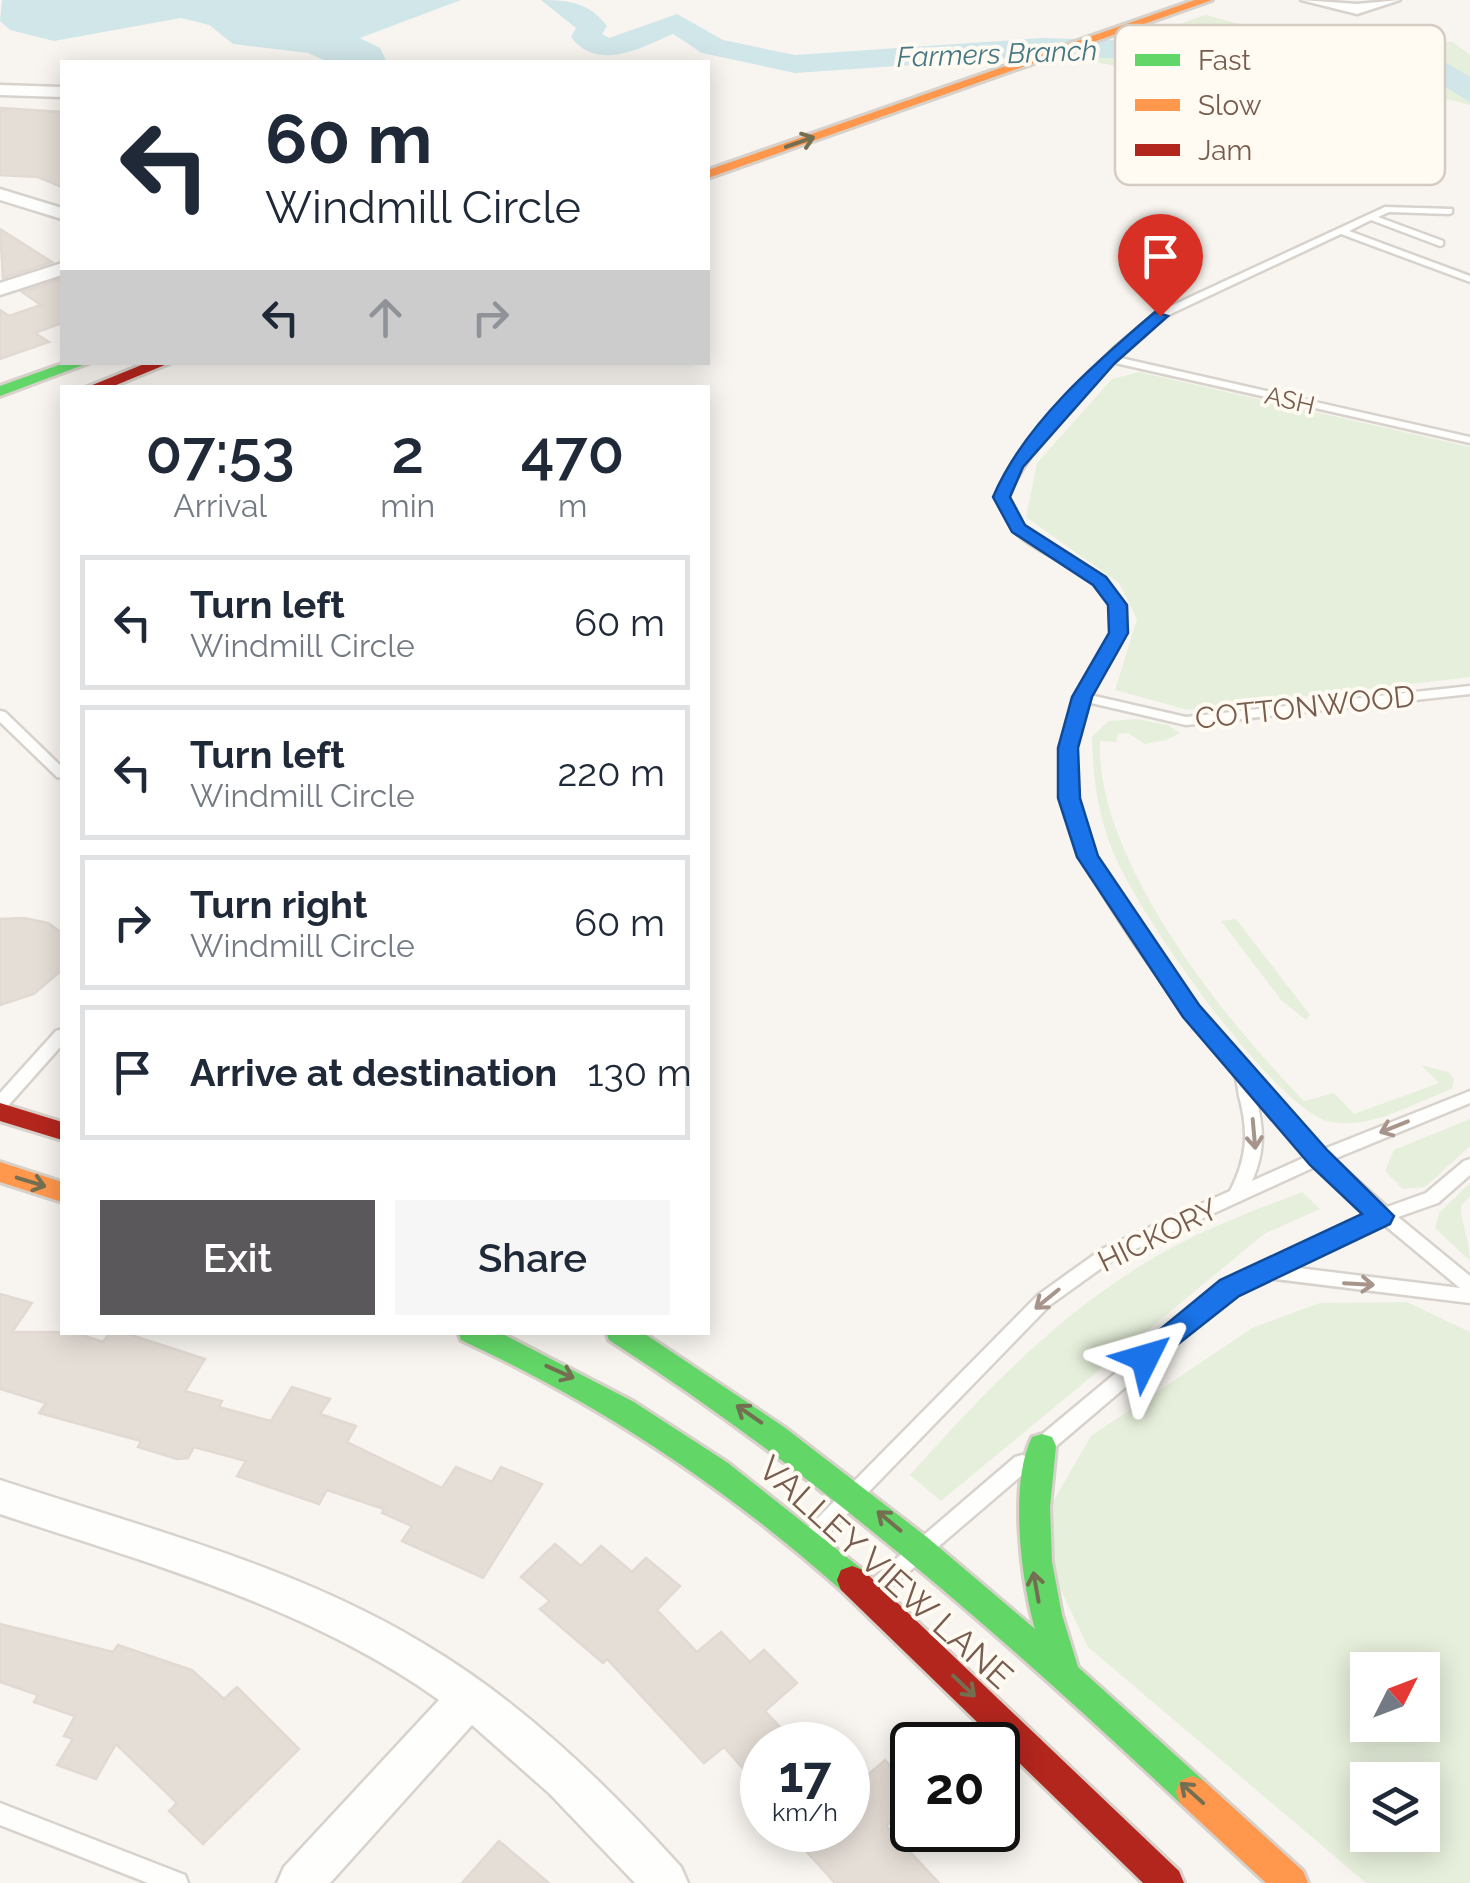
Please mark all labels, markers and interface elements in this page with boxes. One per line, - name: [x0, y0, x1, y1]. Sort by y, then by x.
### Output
- legend: [1115, 25, 1445, 185]
- water label: Farmers Branch: [896, 34, 1098, 74]
- text: Fast: [1198, 44, 1251, 77]
- text: Slow: [1198, 89, 1262, 122]
- text: 60 m: [265, 97, 432, 179]
- icon: left: [100, 100, 230, 230]
- one-way arrow: [783, 132, 815, 150]
- text: Jam: [1198, 134, 1252, 167]
- text: Windmill Circle: [265, 181, 581, 234]
- pin: [1118, 214, 1203, 317]
- icon: arrive: [1133, 229, 1188, 284]
- icon: left: [253, 290, 308, 345]
- icon: ahead: [358, 290, 413, 345]
- icon: right: [463, 290, 518, 345]
- street label: ASH: [1262, 380, 1318, 420]
- text: 07:53: [146, 417, 295, 487]
- text: 2: [391, 417, 424, 487]
- text: 470: [521, 417, 624, 487]
- text: Arrival: [173, 487, 267, 524]
- text: min: [380, 487, 435, 524]
- text: m: [558, 487, 587, 524]
- text: Turn left: [190, 582, 345, 627]
- icon: left: [105, 595, 160, 650]
- text: 60 m: [574, 600, 665, 645]
- text: Windmill Circle: [190, 627, 415, 664]
- street label: COTTONWOOD: [1193, 678, 1417, 736]
- text: Turn left: [190, 732, 345, 777]
- icon: left: [105, 745, 160, 800]
- text: 220 m: [558, 750, 665, 795]
- text: Windmill Circle: [190, 777, 415, 814]
- text: Turn right: [190, 882, 367, 927]
- icon: right: [105, 895, 160, 950]
- text: 60 m: [574, 900, 665, 945]
- text: Windmill Circle: [190, 927, 415, 964]
- icon: arrive: [105, 1045, 160, 1100]
- text: Arrive at destination: [190, 1050, 557, 1095]
- text: 130 m: [587, 1050, 692, 1095]
- one-way arrow: [1245, 1117, 1264, 1150]
- one-way arrow: [1380, 1120, 1410, 1138]
- one-way arrow: [15, 1174, 47, 1192]
- street label: HICKORY: [1092, 1191, 1224, 1279]
- button: Exit: [100, 1200, 375, 1315]
- button: Share: [395, 1200, 670, 1315]
- one-way arrow: [1342, 1275, 1374, 1294]
- one-way arrow: [1035, 1288, 1061, 1310]
- position arrow: [1093, 1306, 1197, 1410]
- one-way arrow: [544, 1364, 575, 1382]
- one-way arrow: [736, 1404, 763, 1425]
- street label: VALLEY VIEW LANE: [751, 1447, 1021, 1697]
- one-way arrow: [877, 1510, 903, 1532]
- one-way arrow: [1026, 1571, 1045, 1604]
- north arrow: [1350, 1652, 1440, 1742]
- map controls: [1350, 1652, 1440, 1852]
- one-way arrow: [951, 1674, 976, 1697]
- speed limit sign: 20: [890, 1722, 1020, 1852]
- text: 17: [779, 1745, 831, 1804]
- button: layers: [1350, 1762, 1440, 1852]
- one-way arrow: [1180, 1782, 1205, 1805]
- text: km/h: [772, 1797, 838, 1827]

